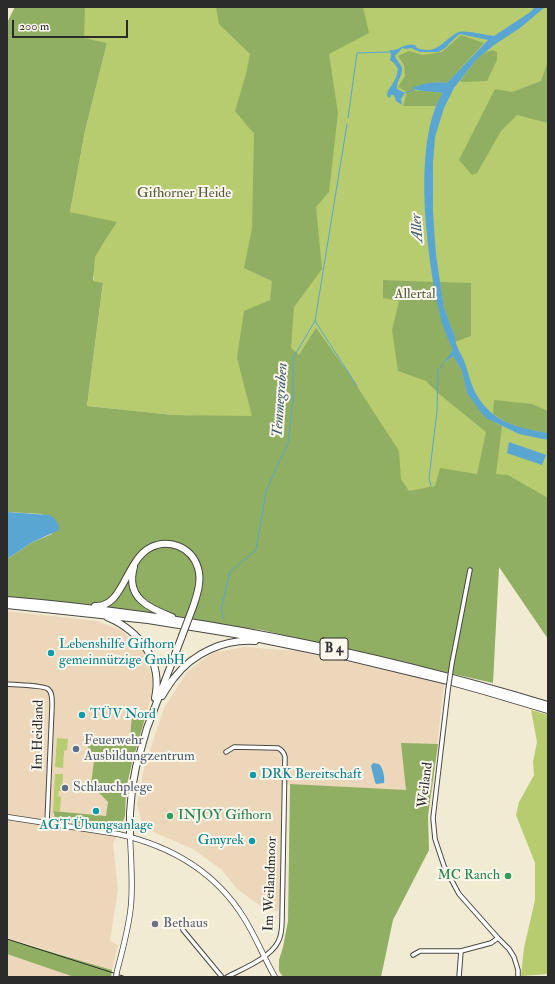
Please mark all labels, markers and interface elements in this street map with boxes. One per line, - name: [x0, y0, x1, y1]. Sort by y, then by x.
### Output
- scale bar: [14, 12, 130, 38]
- text: 200 m: [19, 19, 49, 34]
- park label: Gifhorner Heide: [137, 186, 231, 202]
- water label: Aller: [408, 213, 428, 243]
- park label: Allertal: [395, 287, 435, 303]
- water label: Temmegraben: [269, 362, 293, 438]
- place label: Lebenshilfe Gifhorn gemeinnützige GmbH: [59, 637, 185, 670]
- road number: B 4: [320, 638, 348, 660]
- marker: Lebenshilfe Gifhorn gemeinnützige GmbH: [46, 648, 56, 658]
- street label: Im Heidland: [30, 700, 48, 770]
- place label: TÜV Nord: [90, 707, 156, 723]
- marker: TÜV Nord: [77, 710, 87, 720]
- place label: Feuerwehr Ausbildungzentrum: [84, 733, 195, 766]
- marker: Feuerwehr Ausbildungzentrum: [71, 744, 81, 754]
- street label: Weiland: [415, 761, 437, 809]
- place label: DRK Bereitschaft: [261, 767, 362, 783]
- marker: DRK Bereitschaft: [248, 770, 258, 780]
- place label: Schlauchplege: [73, 780, 152, 796]
- marker: Schlauchplege: [60, 783, 70, 793]
- marker: AGT Übungsanlage: [91, 806, 101, 816]
- place label: INJOY Gifhorn: [178, 808, 272, 824]
- marker: INJOY Gifhorn: [165, 811, 175, 821]
- place label: AGT Übungsanlage: [39, 818, 153, 834]
- place label: Gmyrek: [198, 833, 244, 849]
- marker: Gmyrek: [247, 836, 257, 846]
- street label: Im Weilandmoor: [261, 836, 281, 932]
- place label: MC Ranch: [437, 868, 500, 884]
- marker: MC Ranch: [503, 871, 513, 881]
- place label: Bethaus: [163, 916, 208, 932]
- marker: Bethaus: [150, 919, 160, 929]

